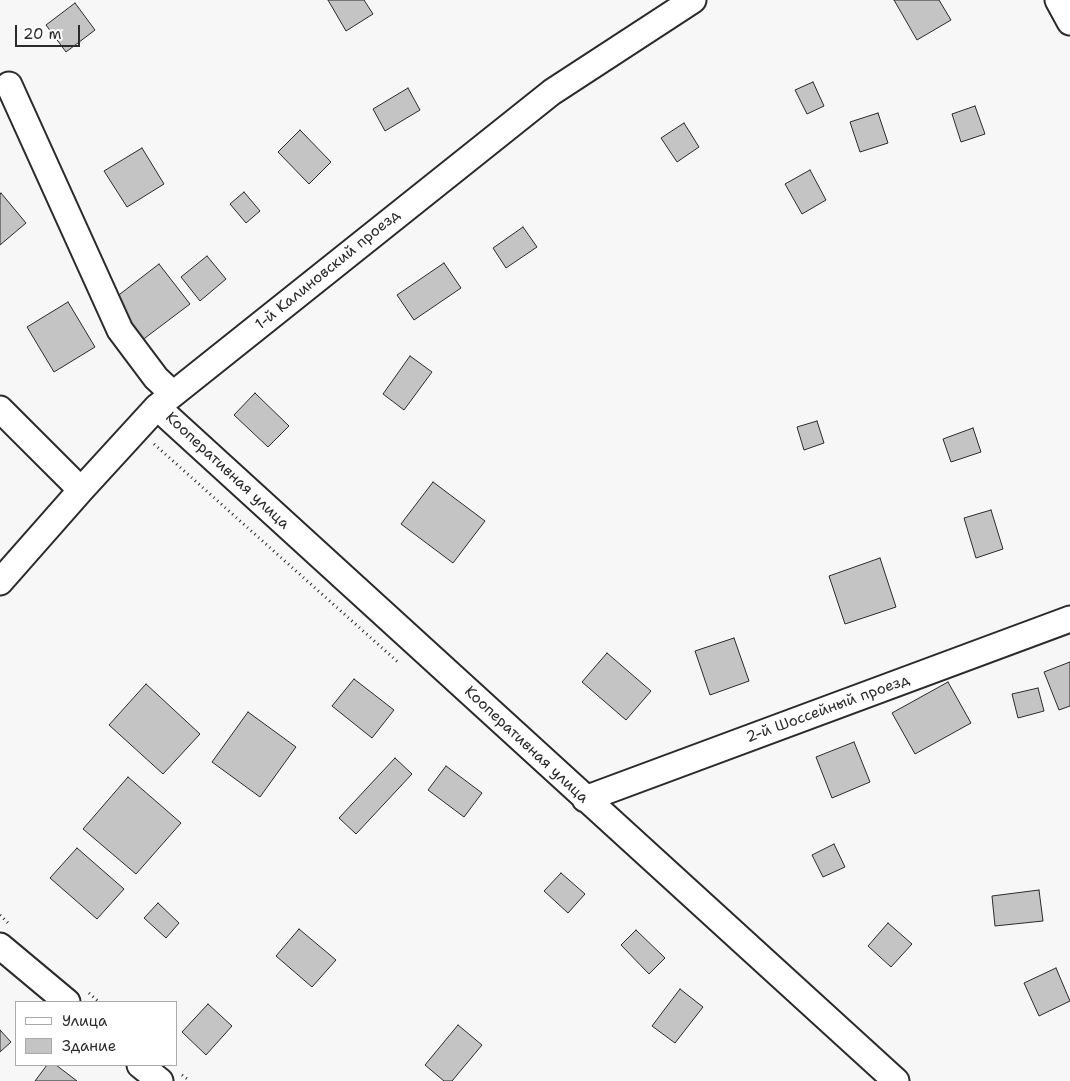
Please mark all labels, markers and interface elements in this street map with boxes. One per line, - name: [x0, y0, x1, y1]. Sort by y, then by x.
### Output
- scale bar: [18, 15, 82, 47]
- text: 20 m: [23, 24, 62, 44]
- street label: 1-й Калиновский проезд: [252, 206, 404, 334]
- street label: Кооперативная улица: [161, 409, 293, 533]
- street label: 2-й Шоссейный проезд: [744, 671, 912, 747]
- street label: Кооперативная улица: [460, 683, 592, 807]
- legend: [15, 1001, 178, 1066]
- text: Улица: [62, 1011, 107, 1031]
- text: Здание: [62, 1036, 116, 1056]

